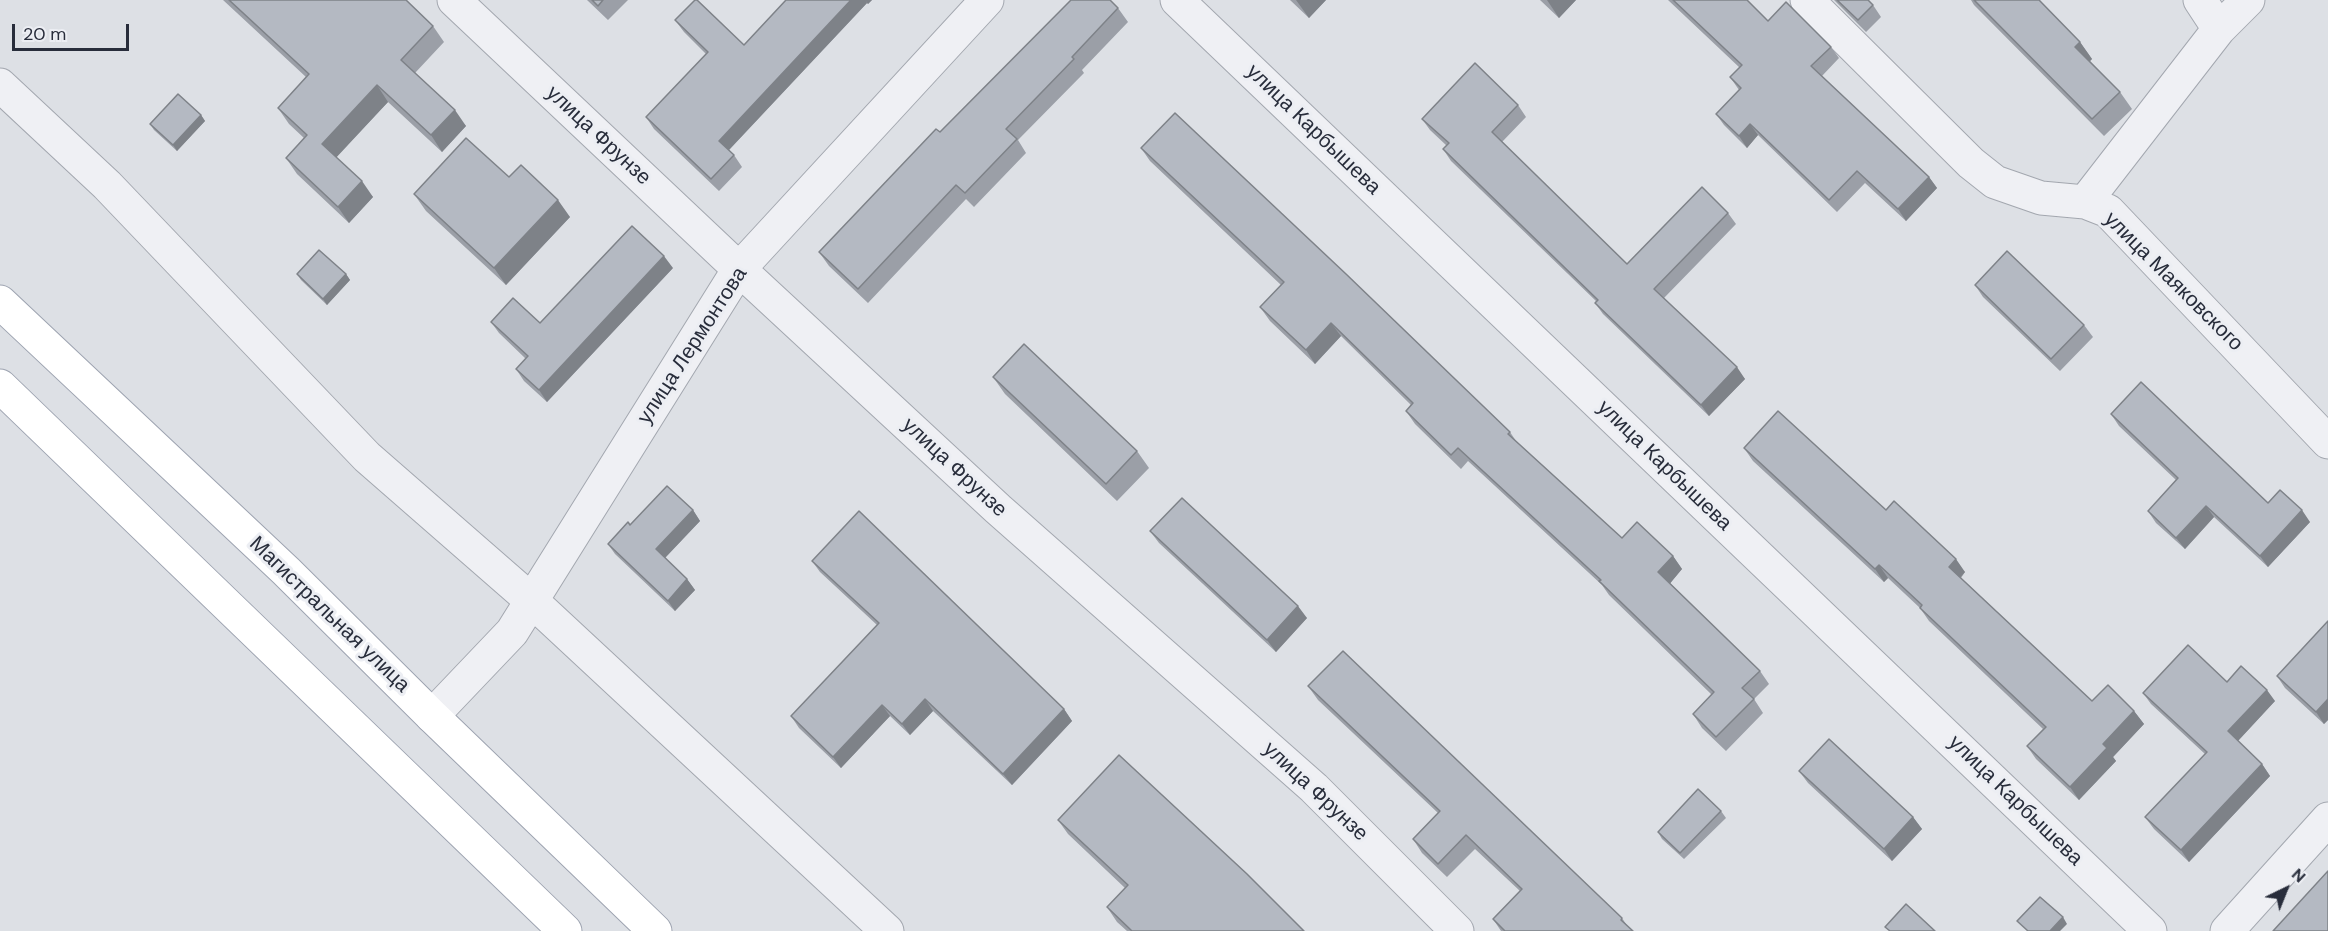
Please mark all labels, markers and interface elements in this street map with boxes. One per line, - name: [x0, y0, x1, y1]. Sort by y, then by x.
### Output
- scale bar: [15, 12, 132, 50]
- text: 20 m: [23, 22, 66, 46]
- street label: улица Карбышева: [1241, 59, 1385, 201]
- street label: улица Фрунзе: [540, 81, 656, 191]
- street label: улица Маяковского: [2098, 207, 2248, 357]
- street label: улица Лермонтова: [633, 263, 753, 429]
- street label: улица Карбышева: [1592, 395, 1736, 537]
- street label: улица Фрунзе: [896, 413, 1012, 523]
- street label: Магистральная улица: [243, 532, 415, 698]
- street label: улица Карбышева: [1943, 730, 2087, 872]
- street label: улица Фрунзе: [1257, 737, 1373, 847]
- north arrow: [2256, 859, 2316, 919]
- text: N: [2287, 864, 2310, 887]

